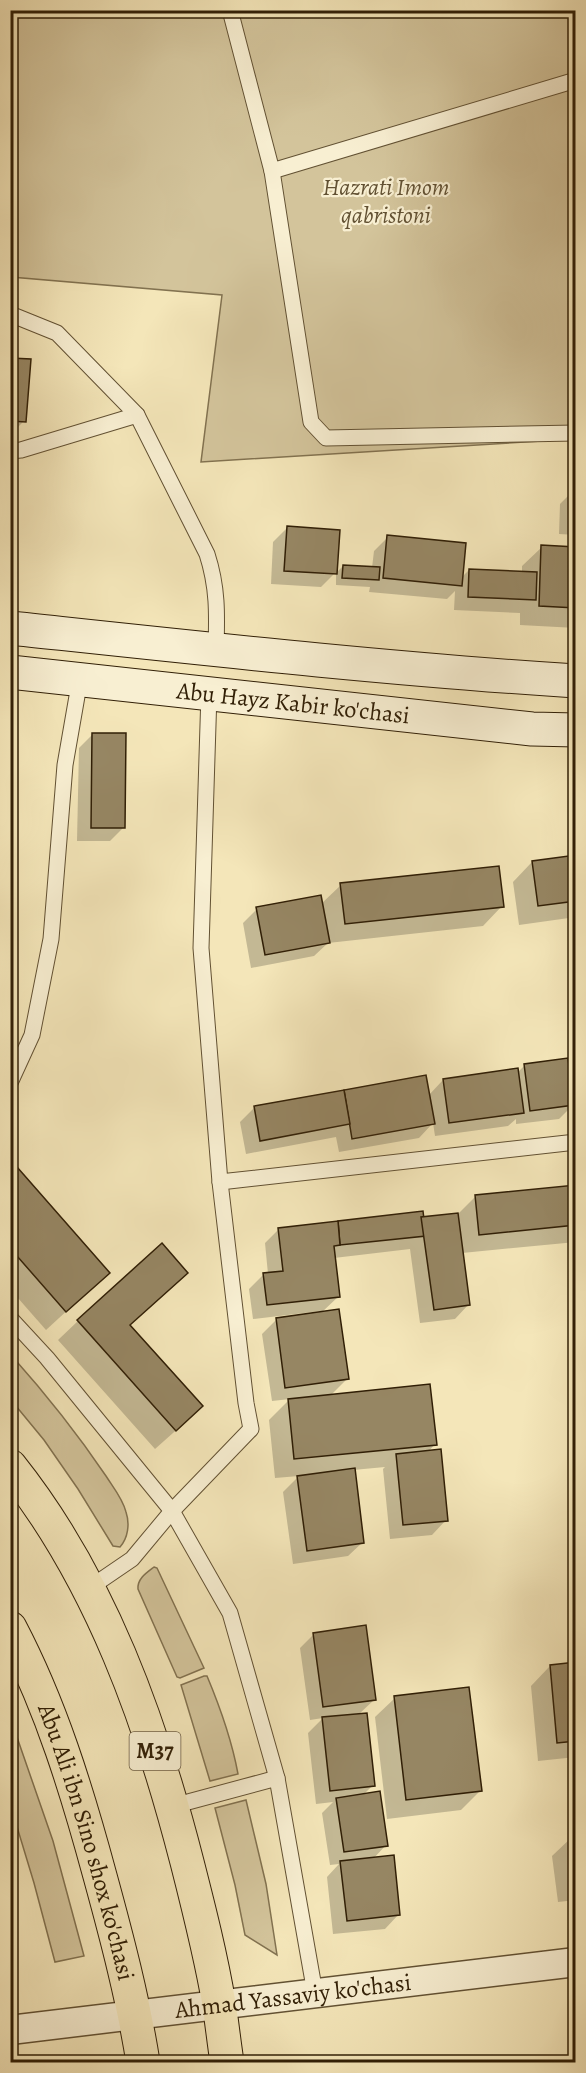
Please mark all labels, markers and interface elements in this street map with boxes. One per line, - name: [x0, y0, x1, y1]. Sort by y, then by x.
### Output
- park label: Hazrati Imom qabristoni: [323, 171, 449, 231]
- street label: Abu Hayz Kabir ko'chasi: [174, 674, 411, 732]
- street label: Abu Ali ibn Sino shox ko'chasi: [30, 1698, 142, 1984]
- road number: M37: [130, 1732, 180, 1770]
- street label: Ahmad Yassaviy ko'chasi: [172, 1966, 413, 2026]

